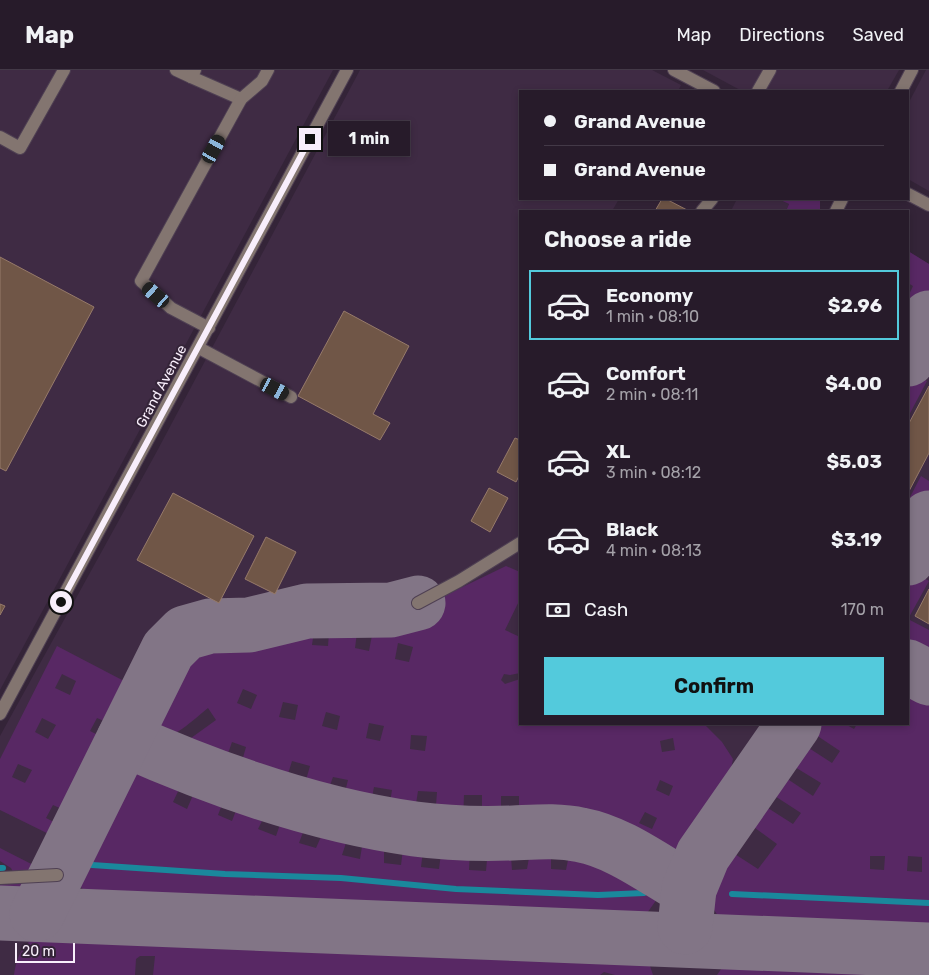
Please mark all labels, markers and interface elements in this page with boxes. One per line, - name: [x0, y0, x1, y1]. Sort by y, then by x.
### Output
- text: Map: [25, 21, 74, 49]
- text: Map: [676, 24, 711, 46]
- text: Directions: [739, 24, 825, 46]
- text: Saved: [853, 24, 904, 46]
- text: Grand Avenue: [574, 110, 706, 133]
- callout: 1 min: [328, 122, 410, 156]
- route end: [299, 128, 321, 150]
- text: 1 min: [349, 129, 389, 148]
- car: [200, 132, 227, 166]
- text: Grand Avenue: [574, 158, 706, 181]
- text: Choose a ride: [544, 226, 691, 253]
- car: [139, 279, 172, 311]
- icon: car: [546, 283, 591, 328]
- text: Economy: [606, 284, 693, 307]
- text: $2.96: [828, 294, 882, 317]
- text: 1 min · 08:10: [606, 307, 699, 326]
- street label: Grand Avenue: [132, 342, 190, 431]
- icon: car: [546, 361, 591, 406]
- text: Comfort: [606, 362, 686, 385]
- text: $4.00: [825, 372, 882, 395]
- car: [258, 375, 291, 403]
- text: 2 min · 08:11: [606, 385, 698, 404]
- icon: car: [546, 439, 591, 484]
- text: XL: [606, 440, 630, 463]
- text: $5.03: [826, 450, 882, 473]
- text: 3 min · 08:12: [606, 463, 701, 482]
- icon: car: [546, 517, 591, 562]
- text: Black: [606, 518, 658, 541]
- text: $3.19: [831, 528, 882, 551]
- text: 4 min · 08:13: [606, 541, 702, 560]
- route start: [50, 591, 72, 613]
- icon: cash: [544, 596, 572, 624]
- text: Cash: [584, 598, 628, 621]
- text: 170 m: [841, 600, 884, 619]
- button: Confirm: [544, 657, 884, 715]
- scale bar: [15, 940, 75, 963]
- text: 20 m: [22, 943, 55, 960]

